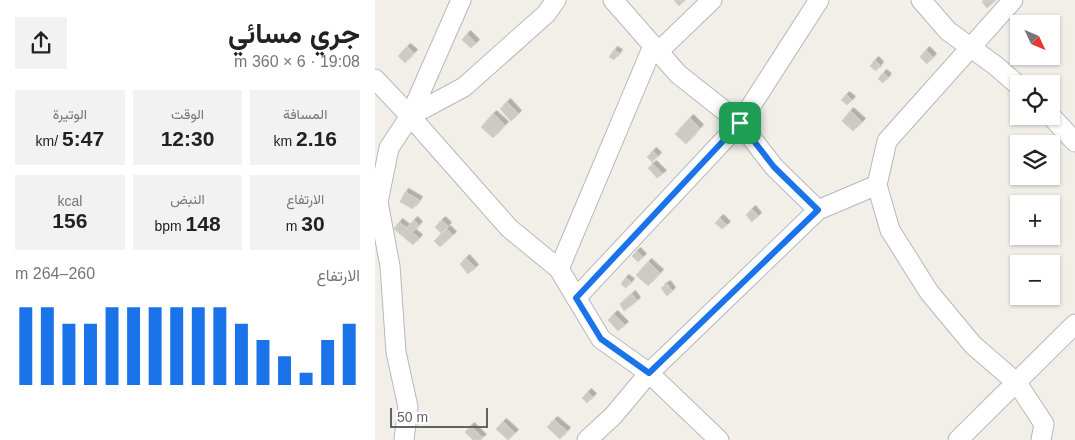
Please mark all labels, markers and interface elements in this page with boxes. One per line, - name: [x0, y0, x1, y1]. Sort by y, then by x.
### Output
- north arrow: [1010, 15, 1060, 65]
- map controls: [1010, 15, 1060, 305]
- button: share: [15, 17, 67, 69]
- text: جري مسائي: [228, 18, 360, 49]
- text: 19:08 · 6 × 360 m: [234, 53, 360, 70]
- button: locate: [1010, 75, 1060, 125]
- pin: [719, 102, 761, 144]
- text: الوتيرة: [53, 106, 87, 122]
- text: الوقت: [171, 106, 204, 122]
- text: المسافة: [283, 106, 327, 122]
- icon: arrive: [726, 109, 754, 137]
- text: 5:47: [62, 127, 104, 150]
- text: 12:30: [161, 127, 214, 150]
- text: 2.16: [296, 127, 337, 150]
- text: /km: [36, 133, 62, 149]
- text: km: [273, 133, 296, 149]
- button: layers: [1010, 135, 1060, 185]
- text: النبض: [170, 191, 205, 207]
- text: الارتفاع: [286, 191, 324, 207]
- text: kcal: [57, 193, 82, 209]
- button: +: [1010, 195, 1060, 245]
- text: 156: [52, 209, 87, 232]
- text: 148: [186, 212, 221, 235]
- text: 30: [301, 212, 325, 235]
- text: bpm: [154, 218, 186, 234]
- text: m: [286, 218, 301, 234]
- button: −: [1010, 255, 1060, 305]
- text: 260–264 m: [15, 265, 95, 282]
- text: الارتفاع: [317, 267, 360, 284]
- scale bar: [390, 405, 487, 428]
- text: 50 m: [397, 409, 428, 425]

